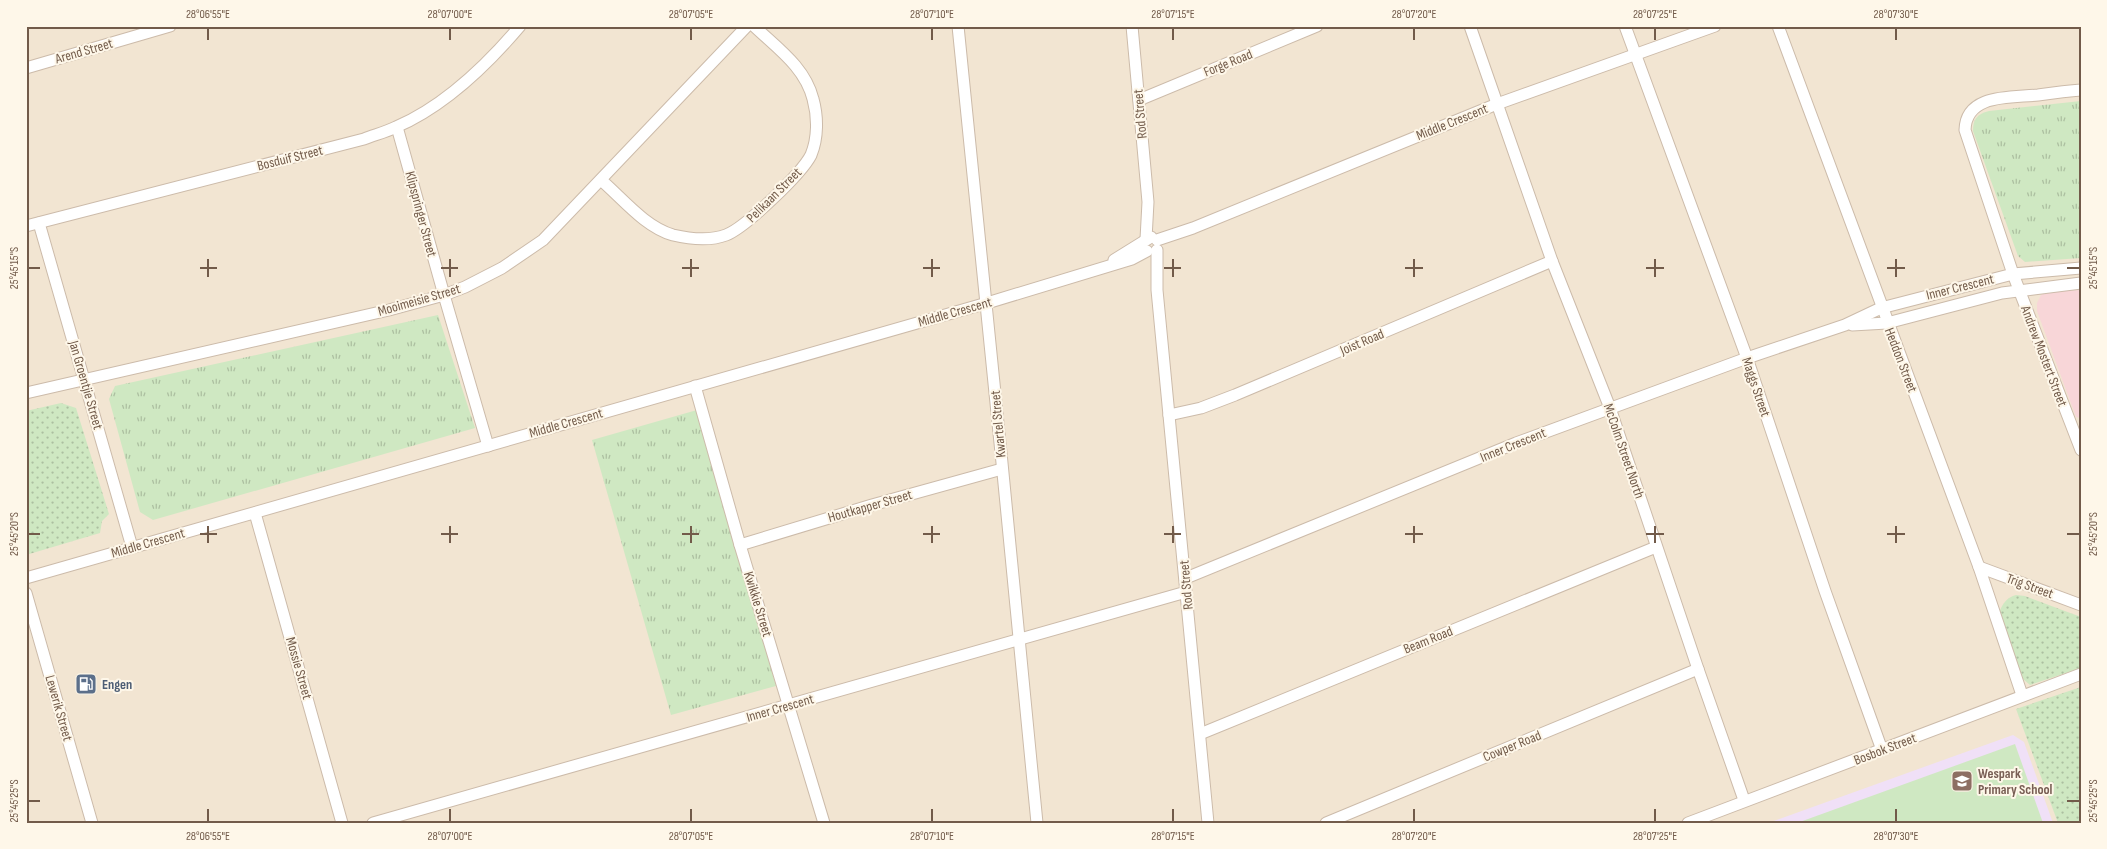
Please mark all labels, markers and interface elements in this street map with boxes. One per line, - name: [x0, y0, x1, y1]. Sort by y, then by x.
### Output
- text: 28°06'55"E: [186, 7, 230, 22]
- text: 28°07'00"E: [427, 7, 473, 22]
- text: 28°07'05"E: [669, 7, 713, 22]
- text: 28°07'10"E: [910, 7, 954, 22]
- text: 28°07'15"E: [1151, 7, 1195, 22]
- text: 28°07'20"E: [1392, 7, 1436, 22]
- text: 28°07'25"E: [1633, 7, 1677, 22]
- text: 28°07'30"E: [1874, 7, 1918, 22]
- street label: Arend Street: [52, 35, 115, 68]
- street label: Forge Road: [1201, 45, 1255, 80]
- street label: Rod Street: [1129, 88, 1151, 140]
- street label: Middle Crescent: [1414, 100, 1490, 144]
- street label: Bosduif Street: [255, 142, 325, 174]
- street label: Pelikaan Street: [743, 164, 805, 226]
- street label: Klipspringer Street: [401, 169, 441, 259]
- text: 25°45'15"S: [7, 247, 22, 289]
- text: 25°45'15"S: [2086, 247, 2101, 289]
- street label: Inner Crescent: [1924, 270, 1996, 304]
- street label: Mooimeisie Street: [376, 280, 462, 320]
- street label: Middle Crescent: [916, 293, 994, 331]
- street label: Andrew Mostert Street: [2017, 302, 2071, 409]
- street label: Joist Road: [1337, 325, 1387, 359]
- street label: Heddon Street: [1881, 325, 1921, 395]
- street label: Jan Groentjie Street: [65, 338, 107, 431]
- street label: Maggs Street: [1738, 355, 1774, 419]
- street label: Kwartel Street: [987, 390, 1009, 458]
- street label: McColm Street North: [1600, 401, 1648, 501]
- street label: Middle Crescent: [527, 404, 605, 442]
- street label: Inner Crescent: [1478, 424, 1548, 466]
- street label: Houtkapper Street: [826, 486, 914, 526]
- text: 25°45'20"S: [7, 512, 22, 556]
- text: 25°45'20"S: [2086, 512, 2101, 556]
- street label: Middle Crescent: [109, 524, 187, 562]
- street label: Rod Street: [1175, 559, 1197, 611]
- street label: Kwikkie Street: [740, 569, 776, 639]
- street label: Trig Street: [2004, 570, 2056, 602]
- street label: Beam Road: [1401, 622, 1455, 658]
- street label: Mossie Street: [282, 635, 316, 701]
- fuel station icon: Engen: [74, 672, 98, 696]
- street label: Lewerik Street: [41, 673, 77, 743]
- place label: Engen: [102, 676, 132, 693]
- street label: Inner Crescent: [744, 690, 816, 726]
- street label: Cowper Road: [1480, 727, 1544, 765]
- street label: Bosbok Street: [1851, 729, 1919, 769]
- place label: Wespark Primary School: [1978, 765, 2053, 798]
- school or university icon: Wespark Primary School: [1950, 769, 1974, 793]
- text: 25°45'25"S: [7, 779, 22, 823]
- text: 25°45'25"S: [2086, 779, 2101, 823]
- text: 28°06'55"E: [186, 829, 230, 844]
- text: 28°07'00"E: [427, 829, 473, 844]
- text: 28°07'05"E: [669, 829, 713, 844]
- text: 28°07'10"E: [910, 829, 954, 844]
- text: 28°07'15"E: [1151, 829, 1195, 844]
- text: 28°07'20"E: [1392, 829, 1436, 844]
- text: 28°07'25"E: [1633, 829, 1677, 844]
- text: 28°07'30"E: [1874, 829, 1918, 844]

